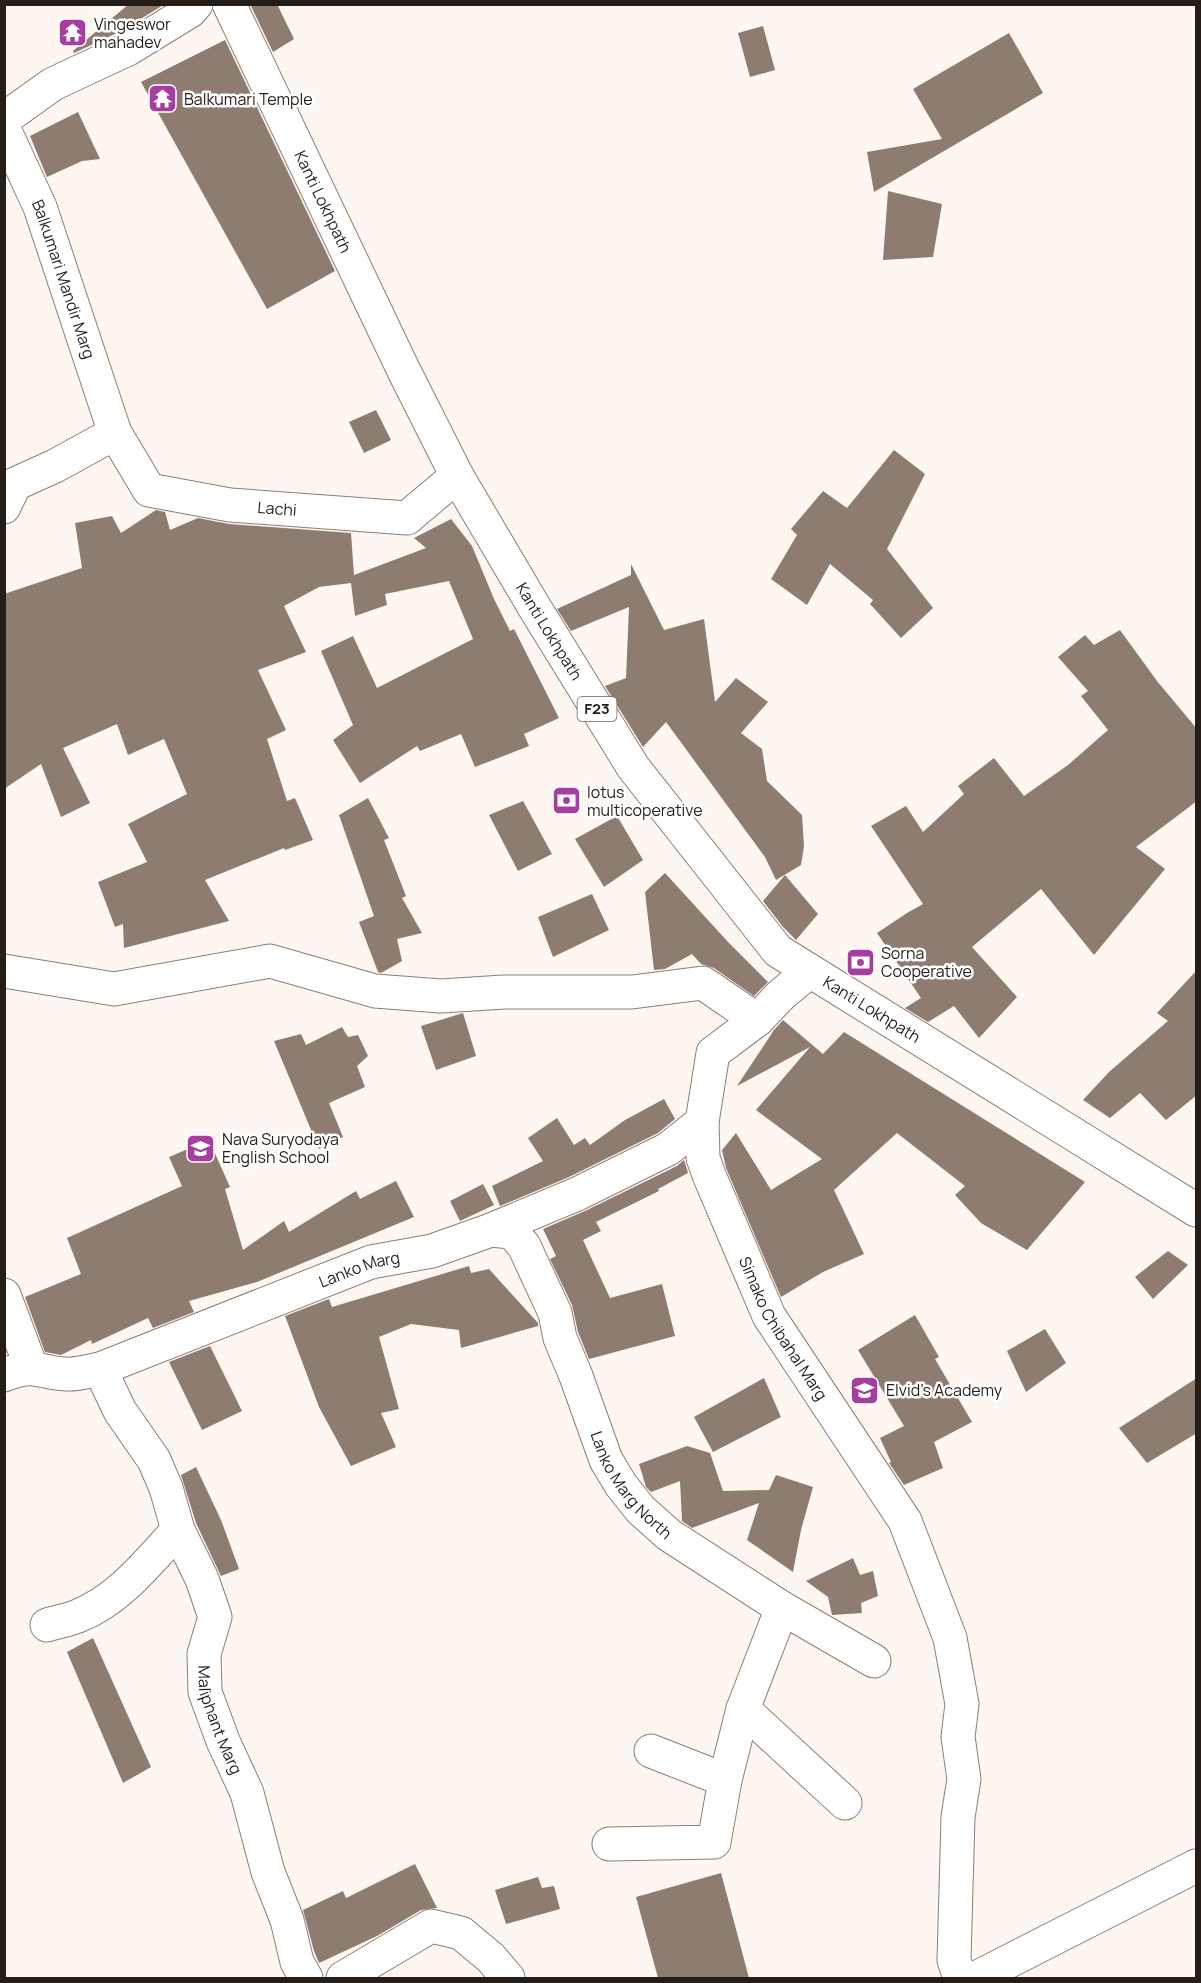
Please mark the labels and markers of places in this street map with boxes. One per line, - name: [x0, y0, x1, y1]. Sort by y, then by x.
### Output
- place label: Vingeswor mahadev: [94, 13, 171, 53]
- temple icon: Vingeswor mahadev: [57, 17, 89, 49]
- temple icon: Balkumari Temple: [147, 83, 179, 115]
- place label: Balkumari Temple: [184, 88, 313, 110]
- place label: lotus multicoperative: [587, 781, 703, 821]
- bank icon: lotus multicoperative: [550, 785, 582, 817]
- place label: Sorna Cooperative: [881, 942, 972, 982]
- bank icon: Sorna Cooperative: [844, 946, 876, 978]
- place label: Nava Suryodaya English School: [222, 1128, 339, 1168]
- school or university icon: Nava Suryodaya English School: [185, 1132, 217, 1164]
- school or university icon: Elvid's Academy: [849, 1374, 881, 1406]
- place label: Elvid's Academy: [886, 1379, 1003, 1401]

